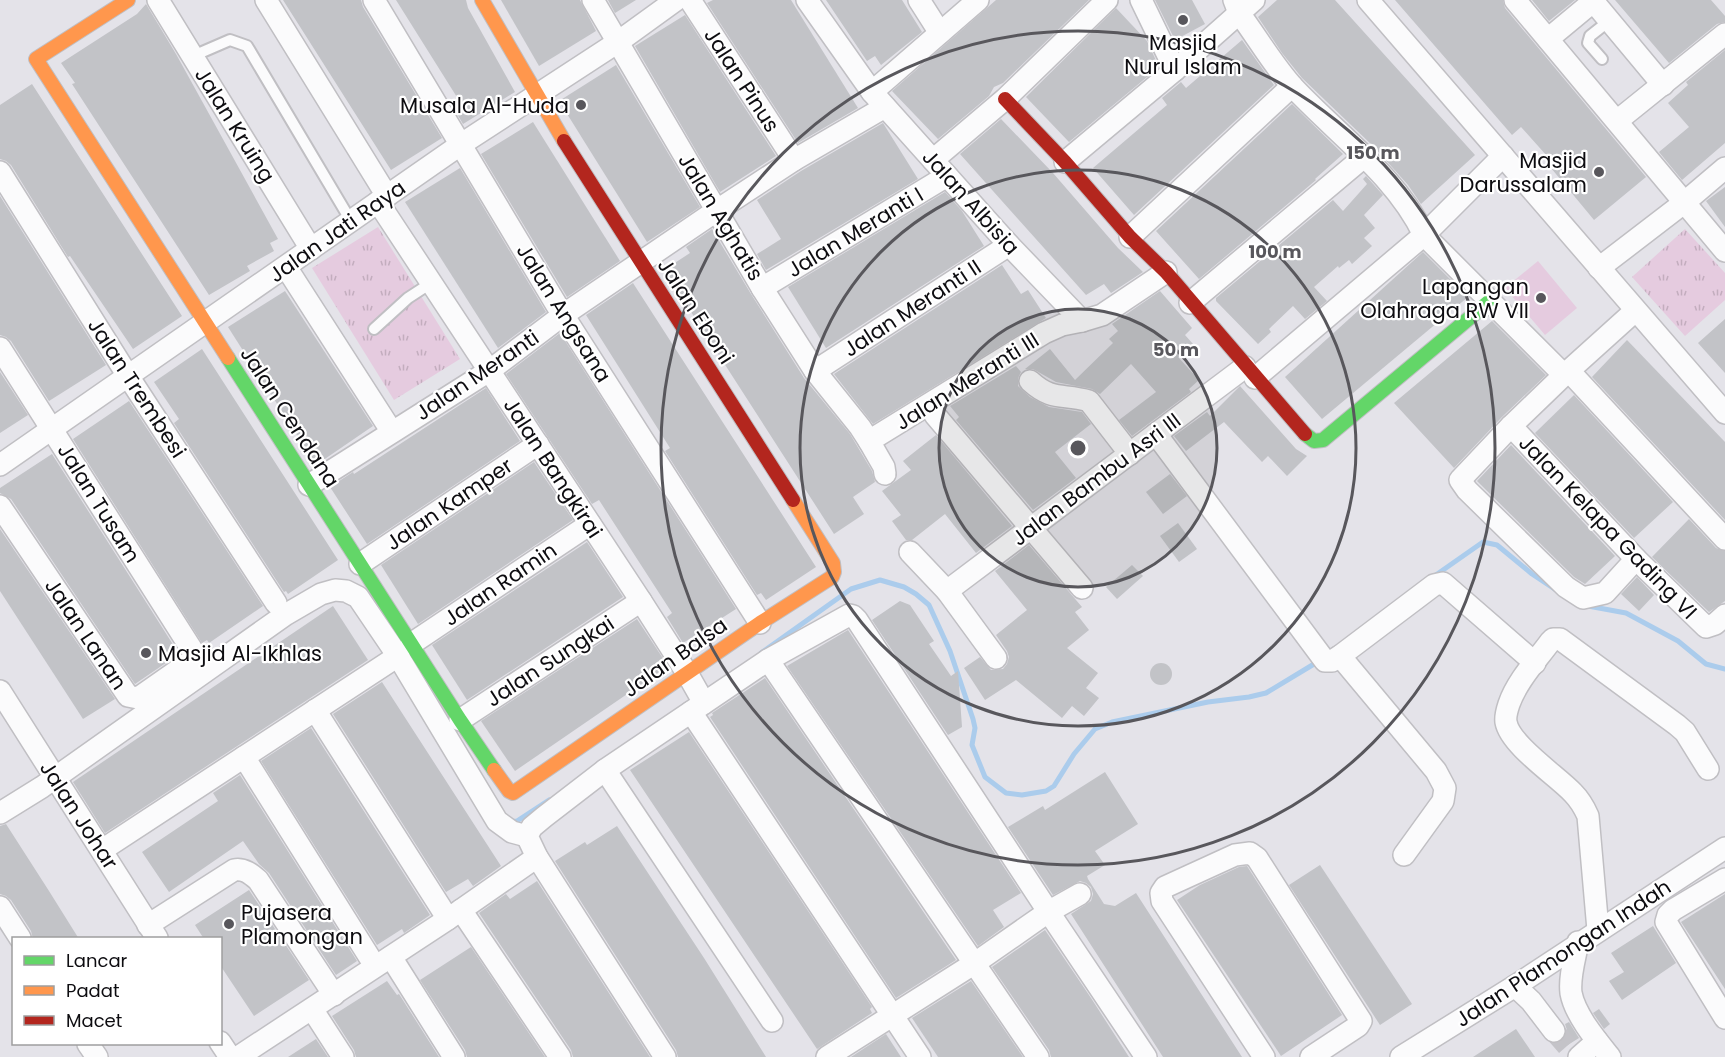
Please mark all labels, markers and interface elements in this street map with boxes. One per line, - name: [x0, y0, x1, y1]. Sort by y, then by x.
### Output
- marker: Masjid Nurul Islam: [1176, 13, 1190, 27]
- street label: Jalan Pinus: [697, 22, 787, 138]
- place label: Masjid Nurul Islam: [1124, 28, 1242, 81]
- street label: Jalan Kruing: [188, 62, 282, 188]
- place label: Musala Al-Huda: [400, 91, 569, 120]
- marker: Musala Al-Huda: [574, 98, 588, 112]
- text: 150 m: [1346, 140, 1400, 165]
- street label: Jalan Albisia: [916, 143, 1026, 261]
- place label: Masjid Darussalam: [1460, 146, 1587, 199]
- street label: Jalan Aghatis: [672, 148, 770, 286]
- marker: Masjid Darussalam: [1592, 165, 1606, 179]
- street label: Jalan Jati Raya: [263, 173, 411, 289]
- street label: Jalan Meranti I: [782, 180, 928, 284]
- street label: Jalan Angsana: [510, 238, 618, 388]
- text: 100 m: [1248, 239, 1302, 264]
- street label: Jalan Eboni: [651, 252, 741, 370]
- street label: Jalan Meranti II: [837, 253, 987, 363]
- place label: Lapangan Olahraga RW VII: [1360, 272, 1529, 325]
- marker: Lapangan Olahraga RW VII: [1534, 291, 1548, 305]
- street label: Jalan Trembesi: [81, 313, 193, 463]
- street label: Jalan Meranti: [410, 323, 544, 427]
- street label: Jalan Meranti III: [890, 325, 1044, 437]
- text: 50 m: [1153, 337, 1199, 362]
- street label: Jalan Cendana: [234, 341, 346, 493]
- street label: Jalan Bangkirai: [497, 392, 609, 544]
- street label: Jalan Bambu Asri III: [1005, 406, 1187, 552]
- street label: Jalan Kelapa Gading VI: [1512, 429, 1704, 625]
- street label: Jalan Tusam: [51, 438, 147, 568]
- centre of rings: [1068, 438, 1088, 458]
- street label: Jalan Kamper: [380, 451, 518, 557]
- street label: Jalan Ramin: [438, 535, 562, 633]
- street label: Jalan Lanan: [38, 573, 134, 695]
- street label: Jalan Sungkai: [480, 609, 620, 713]
- street label: Jalan Balsa: [617, 610, 733, 704]
- place label: Masjid Al-Ikhlas: [158, 639, 322, 668]
- marker: Masjid Al-Ikhlas: [139, 646, 153, 660]
- street label: Jalan Johar: [33, 755, 125, 875]
- street label: Jalan Plamongan Indah: [1450, 872, 1676, 1034]
- place label: Pujasera Plamongan: [241, 898, 363, 951]
- marker: Pujasera Plamongan: [222, 917, 236, 931]
- legend: [12, 937, 222, 1045]
- text: Lancar: [66, 948, 128, 973]
- text: Padat: [66, 978, 119, 1003]
- text: Macet: [66, 1008, 122, 1033]

